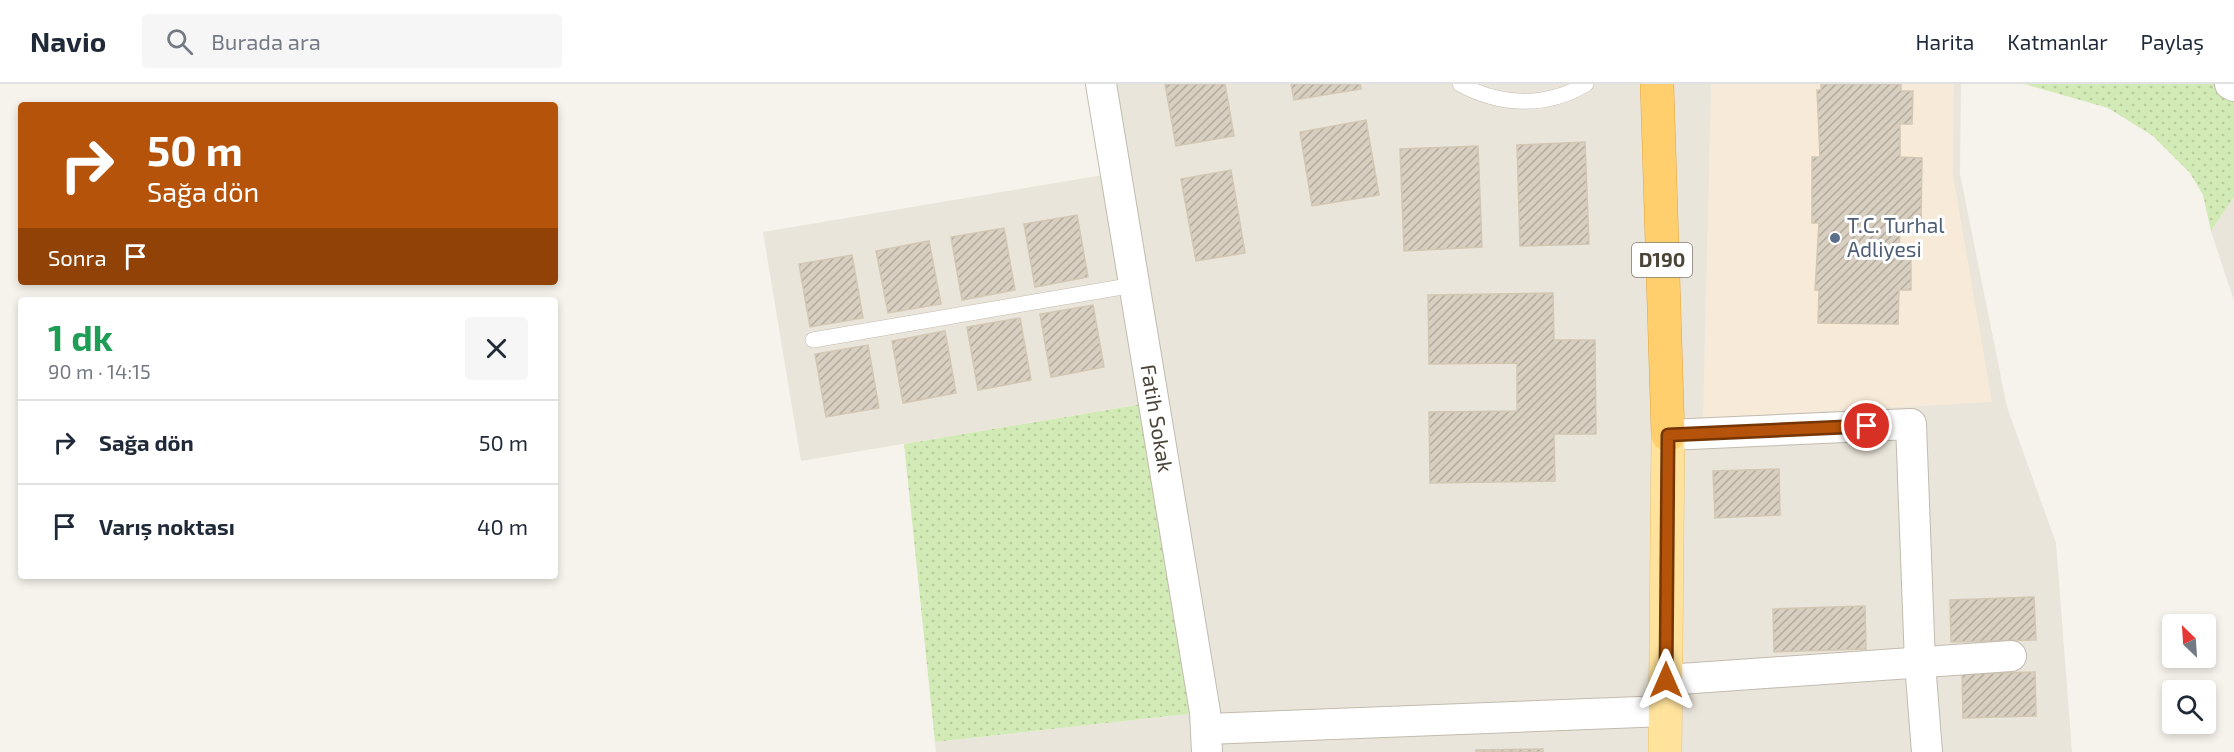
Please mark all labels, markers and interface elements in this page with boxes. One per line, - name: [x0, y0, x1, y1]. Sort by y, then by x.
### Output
- search box: [142, 14, 562, 68]
- text: Navio: [30, 24, 106, 58]
- icon: search: [163, 25, 196, 58]
- text: Burada ara: [211, 28, 321, 54]
- text: Harita: [1916, 29, 1974, 54]
- text: Katmanlar: [2007, 29, 2108, 54]
- text: Paylaş: [2141, 29, 2204, 54]
- text: 50 m: [147, 124, 243, 174]
- icon: right: [48, 126, 126, 204]
- text: Sağa dön: [147, 175, 259, 207]
- place label: T.C. Turhal Adliyesi: [1847, 212, 1945, 261]
- marker: T.C. Turhal Adliyesi: [1828, 231, 1842, 245]
- icon: arrive: [119, 240, 152, 273]
- road number: D190: [1632, 243, 1692, 277]
- text: Sonra: [48, 244, 107, 270]
- text: 1 dk: [48, 315, 113, 358]
- button: close: [465, 317, 528, 380]
- text: 90 m · 14:15: [48, 359, 151, 383]
- street label: Fatih Sokak: [1137, 362, 1179, 474]
- pin: [1841, 400, 1892, 451]
- icon: arrive: [1850, 409, 1883, 442]
- icon: right: [48, 426, 81, 459]
- text: Sağa dön: [99, 429, 194, 455]
- text: 50 m: [479, 429, 528, 455]
- icon: arrive: [48, 510, 81, 543]
- text: Varış noktası: [99, 513, 235, 539]
- text: 40 m: [477, 513, 528, 539]
- north arrow: [2162, 614, 2216, 668]
- map controls: [2162, 614, 2216, 734]
- position arrow: [1634, 648, 1698, 712]
- button: search: [2162, 680, 2216, 734]

